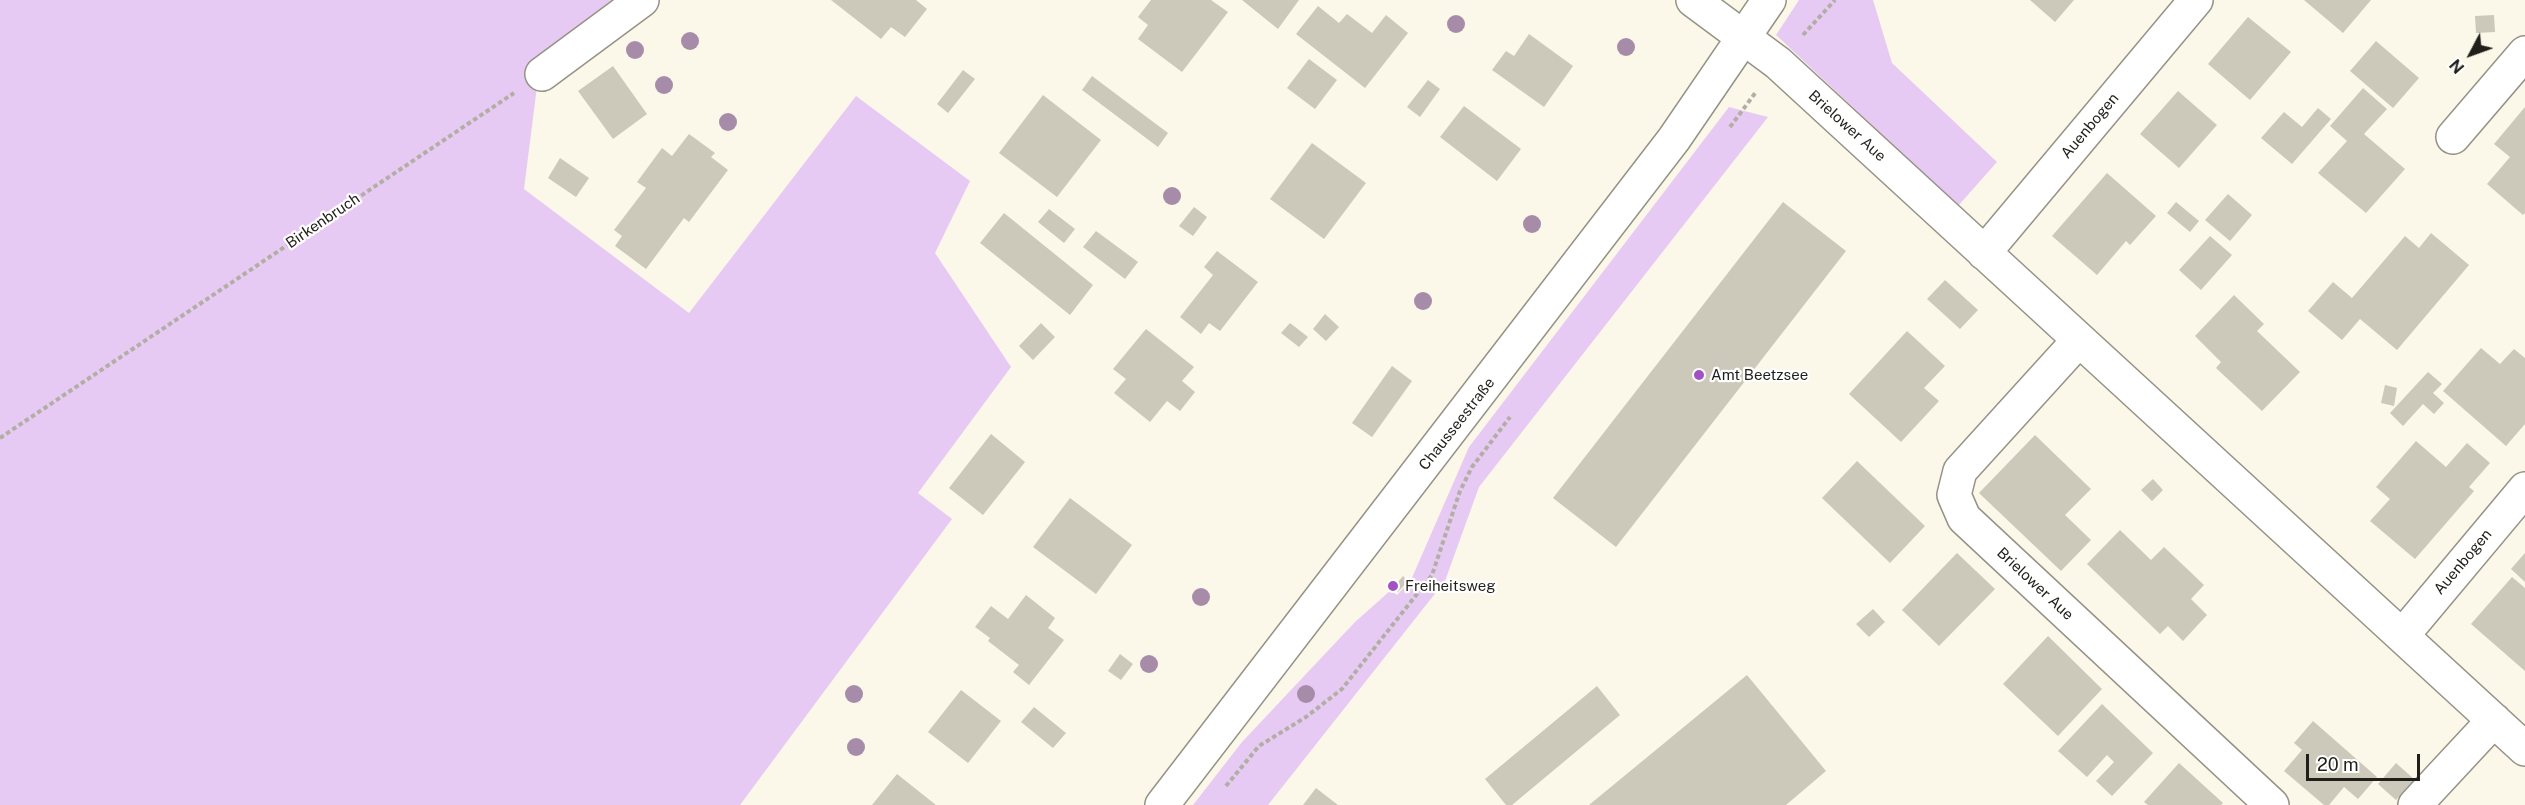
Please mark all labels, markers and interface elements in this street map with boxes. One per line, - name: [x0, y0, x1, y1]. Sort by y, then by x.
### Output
- north arrow: [2441, 24, 2501, 84]
- text: N: [2446, 55, 2468, 77]
- street label: Brielower Aue: [1805, 87, 1889, 165]
- street label: Auenbogen: [2057, 90, 2123, 162]
- street label: Birkenbruch: [283, 190, 363, 252]
- place label: Amt Beetzsee: [1711, 366, 1808, 384]
- marker: Amt Beetzsee: [1692, 368, 1706, 382]
- street label: Chausseestraße: [1415, 374, 1499, 474]
- street label: Auenbogen: [2430, 526, 2496, 598]
- street label: Brielower Aue: [1993, 544, 2077, 624]
- place label: Freiheitsweg: [1405, 577, 1496, 595]
- marker: Freiheitsweg: [1386, 579, 1400, 593]
- scale bar: [2309, 742, 2423, 780]
- text: 20 m: [2317, 754, 2359, 775]

